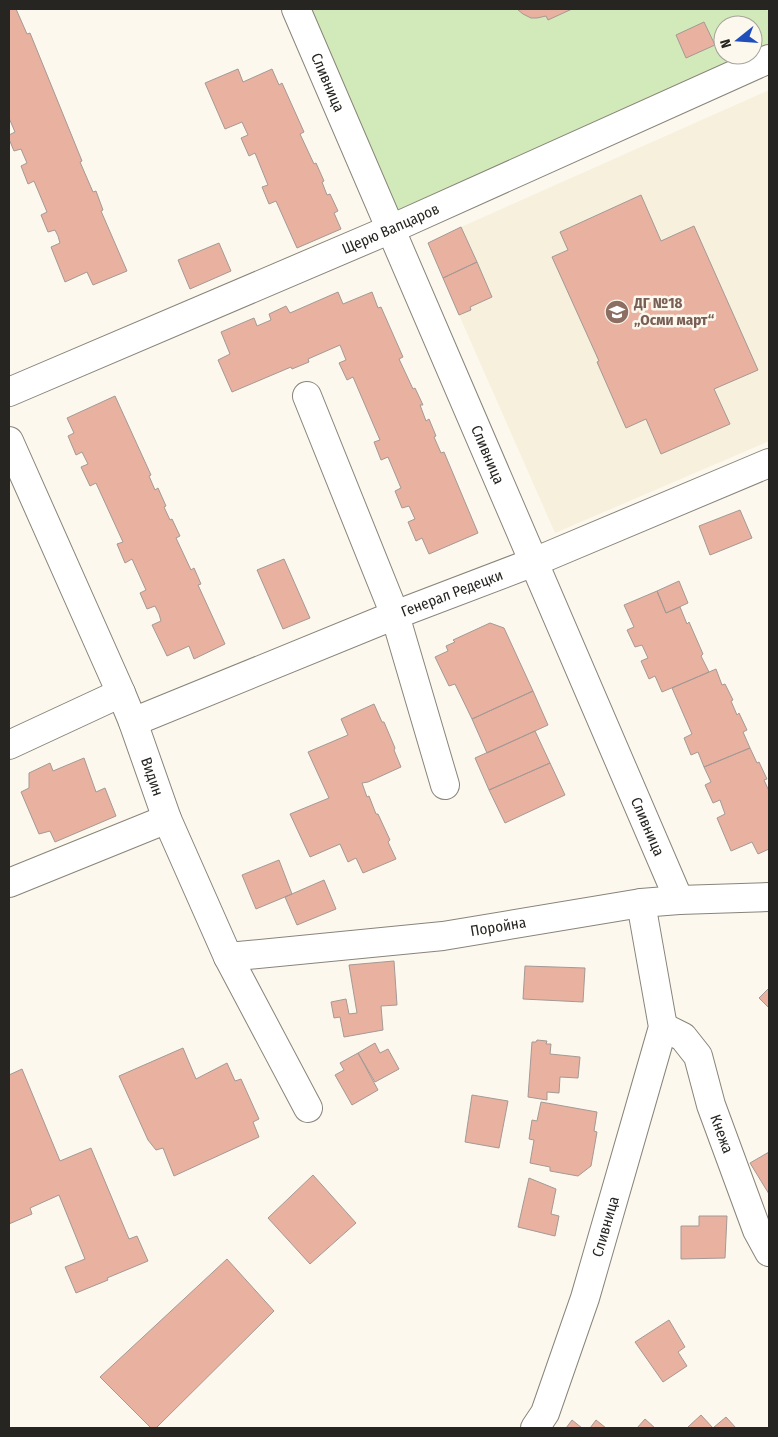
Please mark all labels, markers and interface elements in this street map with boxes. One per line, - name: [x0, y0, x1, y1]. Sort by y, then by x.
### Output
- north arrow: [713, 15, 763, 65]
- text: N: [717, 37, 735, 50]
- street label: Сливница: [307, 50, 348, 115]
- street label: Щерю Вапцаров: [339, 200, 442, 258]
- place label: ДГ №18 „Осми март“: [633, 294, 715, 329]
- school or university icon: ДГ №18 „Осми март“: [604, 299, 630, 325]
- street label: Сливница: [467, 422, 508, 487]
- street label: Генерал Редецки: [399, 566, 505, 621]
- street label: Видин: [137, 755, 167, 798]
- street label: Сливница: [627, 794, 668, 859]
- street label: Поройна: [469, 913, 527, 940]
- street label: Кнежа: [706, 1112, 737, 1156]
- street label: Сливница: [588, 1194, 623, 1259]

